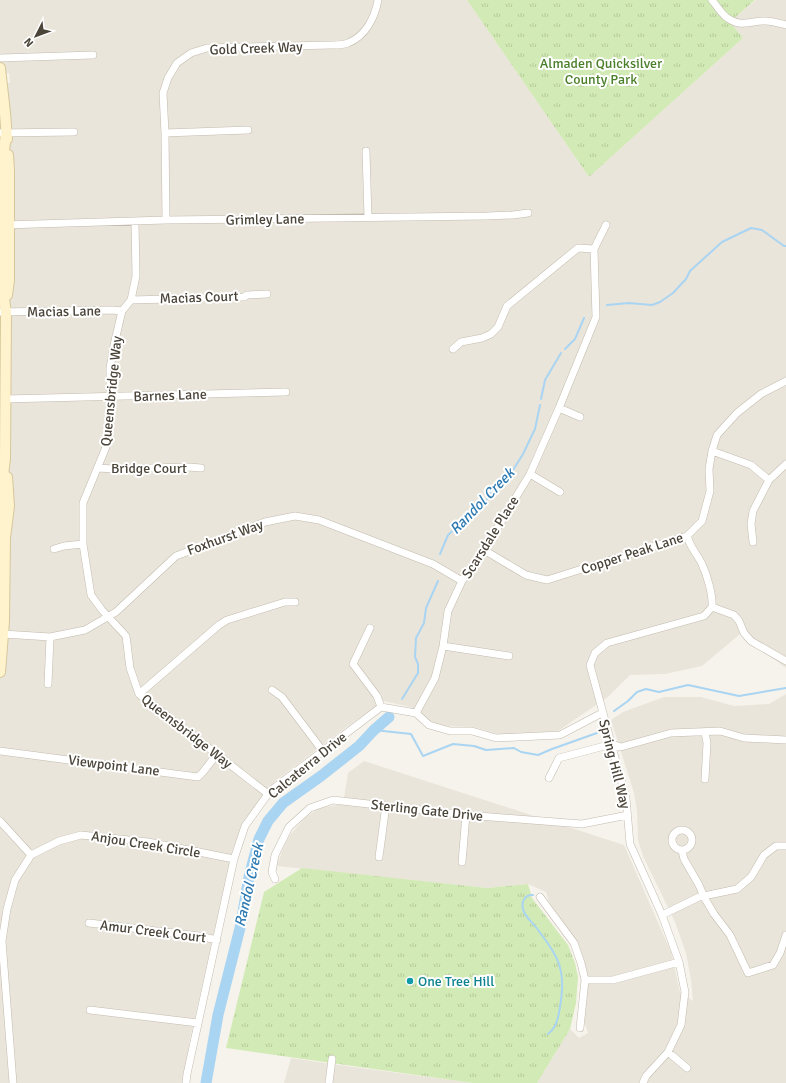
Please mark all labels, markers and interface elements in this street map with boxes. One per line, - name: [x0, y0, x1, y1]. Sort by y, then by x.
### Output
- north arrow: [16, 16, 56, 56]
- text: N: [22, 35, 36, 50]
- street label: Gold Creek Way: [209, 38, 303, 59]
- park label: Almaden Quicksilver County Park: [540, 55, 663, 88]
- street label: Grimley Lane: [226, 210, 304, 229]
- street label: Macias Court: [159, 288, 239, 307]
- street label: Macias Lane: [27, 302, 101, 321]
- street label: Queensbridge Way: [97, 335, 126, 447]
- street label: Barnes Lane: [133, 386, 207, 405]
- street label: Bridge Court: [111, 460, 187, 477]
- water label: Randol Creek: [446, 463, 519, 538]
- street label: Scarsdale Place: [458, 493, 523, 582]
- street label: Foxhurst Way: [185, 516, 266, 559]
- street label: Copper Peak Lane: [579, 529, 685, 578]
- street label: Queensbridge Way: [138, 691, 236, 772]
- street label: Spring Hill Way: [595, 718, 634, 811]
- street label: Calcaterra Drive: [264, 728, 350, 802]
- street label: Viewpoint Lane: [67, 751, 161, 780]
- street label: Sterling Gate Drive: [370, 796, 484, 825]
- street label: Anjou Creek Circle: [90, 827, 202, 862]
- water label: Randol Creek: [231, 840, 268, 928]
- street label: Amur Creek Court: [99, 917, 207, 946]
- place label: One Tree Hill: [418, 973, 494, 990]
- marker: One Tree Hill: [405, 976, 415, 986]

